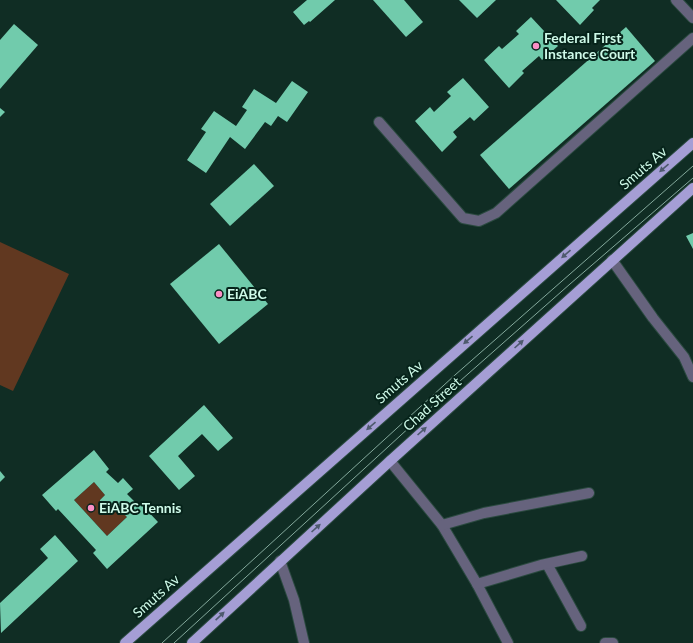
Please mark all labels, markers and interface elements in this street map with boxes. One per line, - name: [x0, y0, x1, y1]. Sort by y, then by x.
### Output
- place label: Federal First Instance Court: [544, 29, 636, 62]
- marker: Federal First Instance Court: [531, 41, 541, 51]
- street label: Smuts Av: [616, 142, 670, 193]
- one-way arrow: [658, 164, 669, 173]
- one-way arrow: [561, 250, 571, 259]
- place label: EiABC: [227, 285, 268, 302]
- marker: EiABC: [214, 289, 224, 299]
- one-way arrow: [464, 335, 473, 344]
- one-way arrow: [514, 340, 523, 349]
- street label: Smuts Av: [372, 356, 426, 407]
- street label: Chad Street: [399, 373, 464, 434]
- one-way arrow: [365, 421, 376, 430]
- one-way arrow: [417, 427, 427, 436]
- place label: EiABC Tennis: [99, 499, 181, 516]
- marker: EiABC Tennis: [86, 503, 96, 513]
- one-way arrow: [311, 524, 321, 533]
- street label: Smuts Av: [129, 570, 183, 621]
- one-way arrow: [215, 612, 225, 621]

